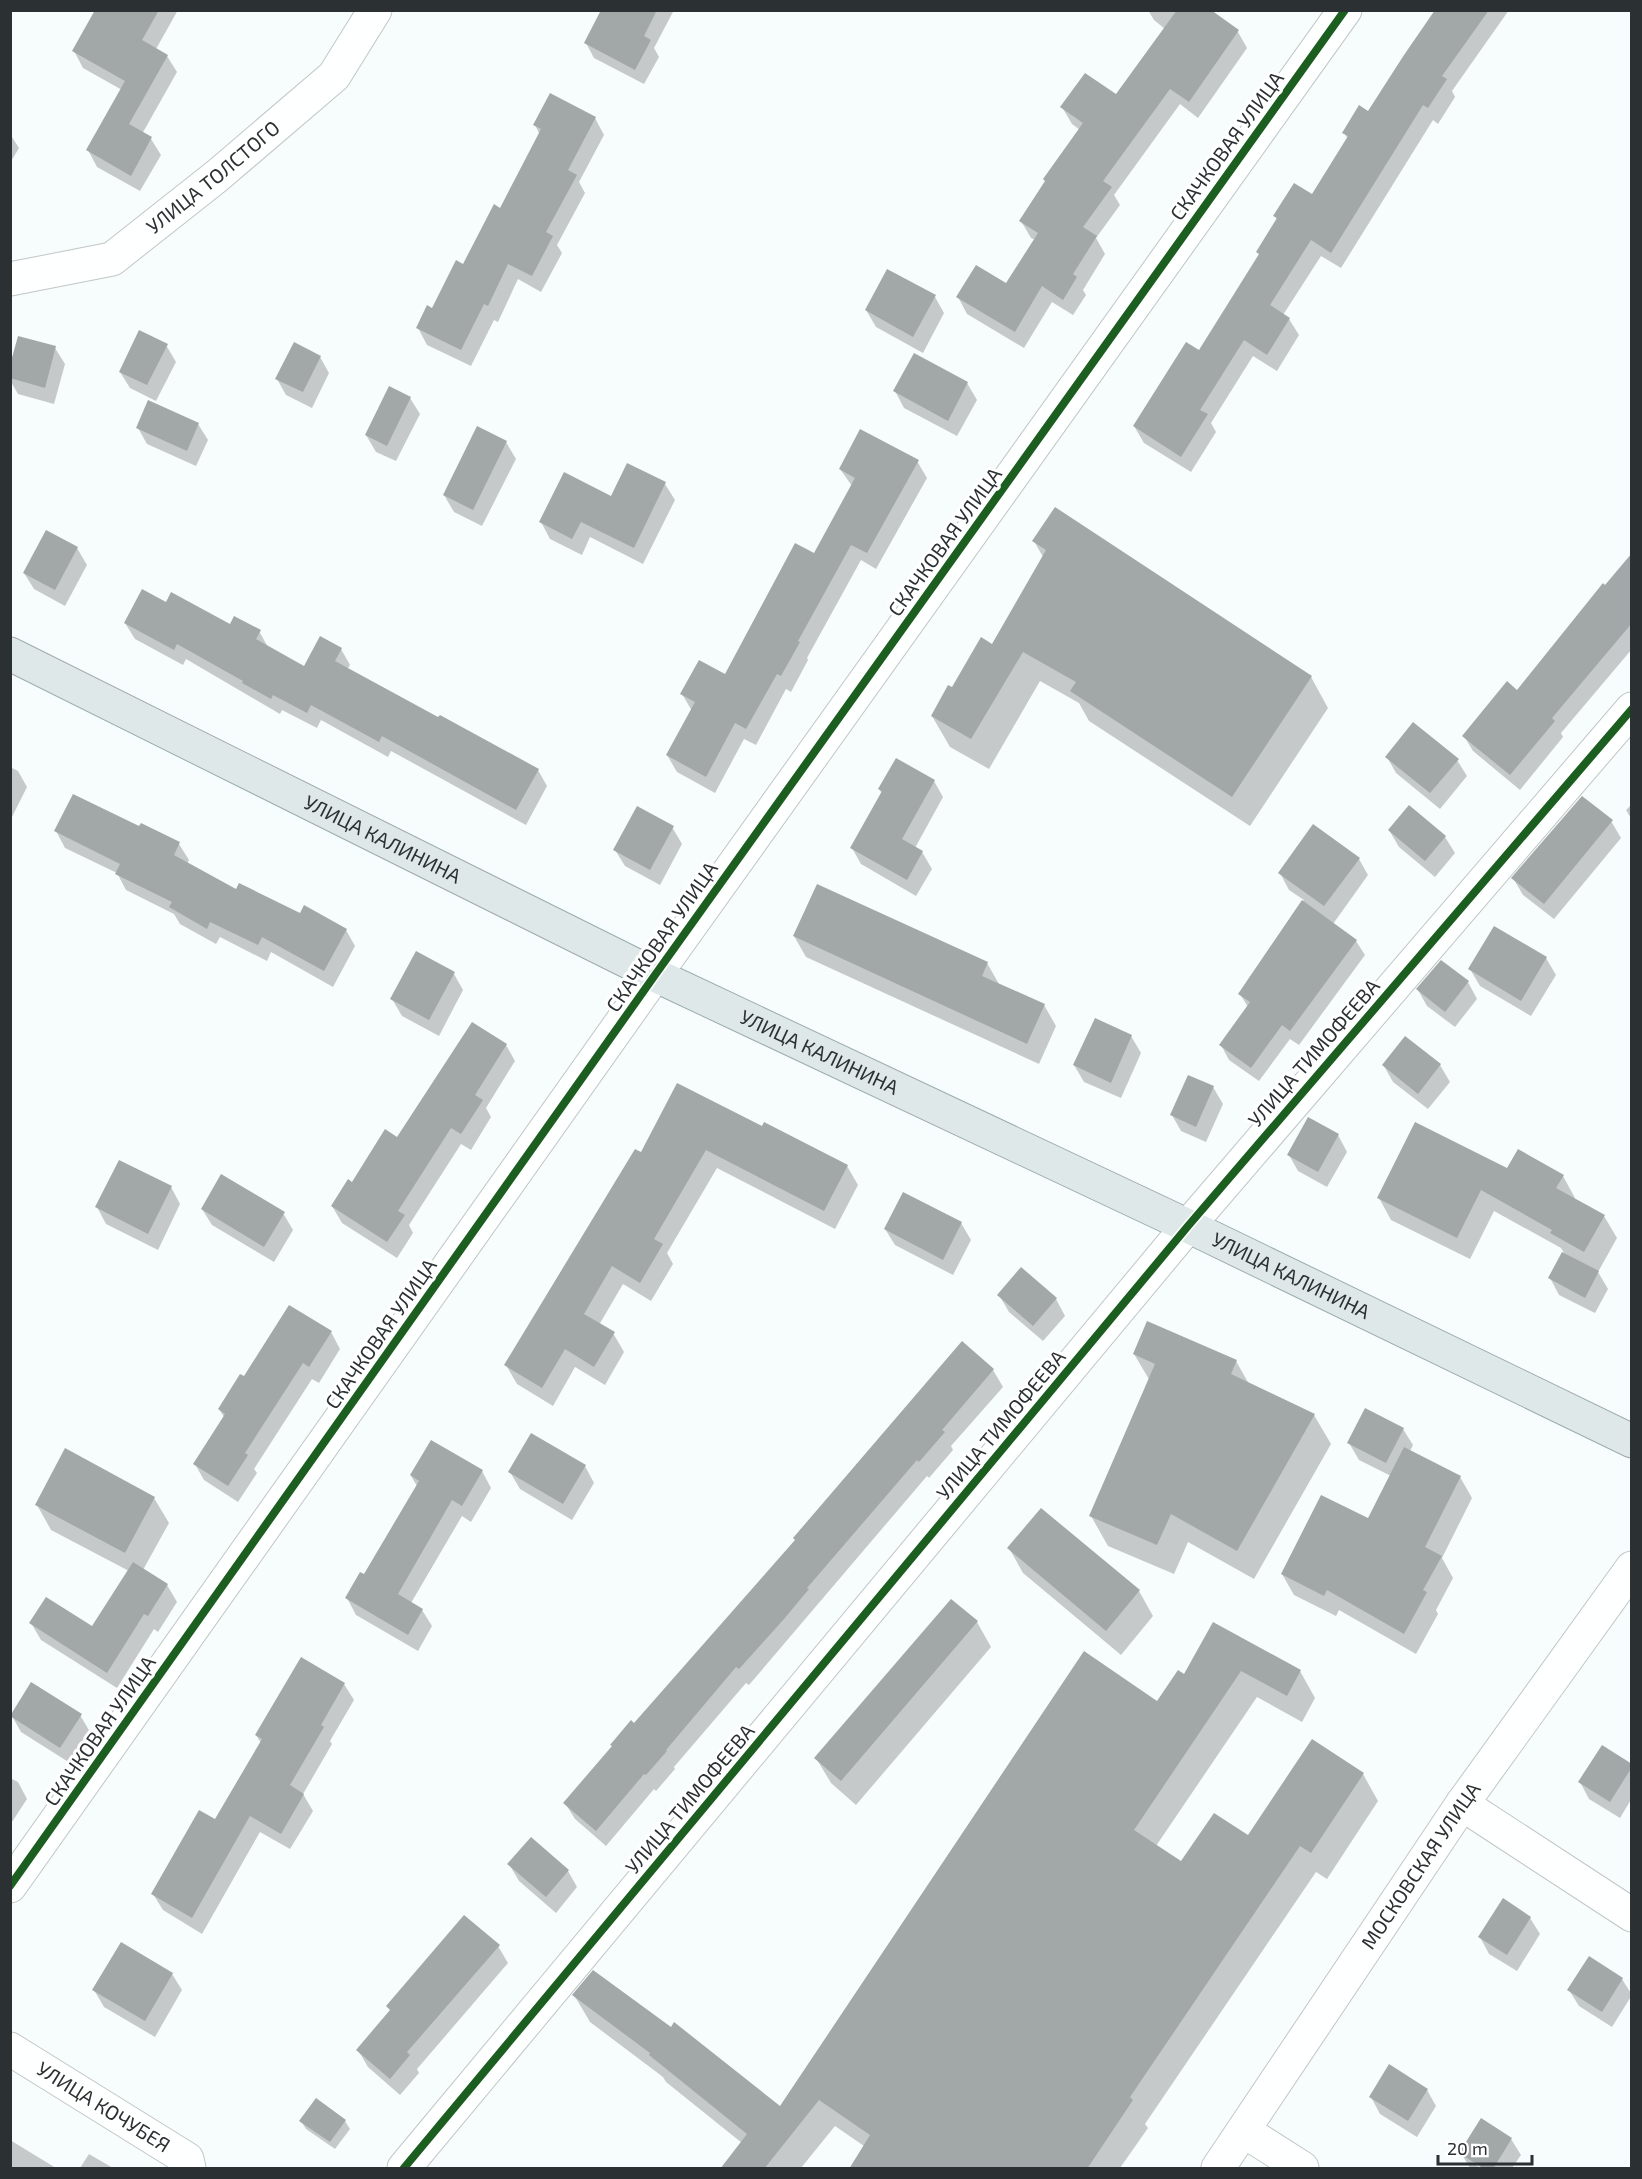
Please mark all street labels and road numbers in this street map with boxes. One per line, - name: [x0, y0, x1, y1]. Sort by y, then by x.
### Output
- street label: СКАЧКОВАЯ УЛИЦА: [1164, 66, 1288, 224]
- street label: УЛИЦА ТОЛСТОГО: [141, 115, 284, 238]
- street label: СКАЧКОВАЯ УЛИЦА: [882, 462, 1006, 620]
- street label: УЛИЦА КАЛИНИНА: [300, 789, 466, 888]
- street label: СКАЧКОВАЯ УЛИЦА: [600, 856, 722, 1016]
- street label: УЛИЦА ТИМОФЕЕВА: [1243, 973, 1384, 1131]
- street label: УЛИЦА КАЛИНИНА: [737, 1004, 903, 1099]
- street label: УЛИЦА КАЛИНИНА: [1209, 1227, 1375, 1324]
- street label: СКАЧКОВАЯ УЛИЦА: [319, 1253, 441, 1413]
- street label: УЛИЦА ТИМОФЕЕВА: [931, 1344, 1070, 1504]
- street label: СКАЧКОВАЯ УЛИЦА: [38, 1650, 160, 1810]
- street label: УЛИЦА ТИМОФЕЕВА: [620, 1718, 759, 1878]
- street label: МОСКОВСКАЯ УЛИЦА: [1355, 1777, 1485, 1953]
- street label: УЛИЦА КОЧУБЕЯ: [33, 2056, 175, 2157]

